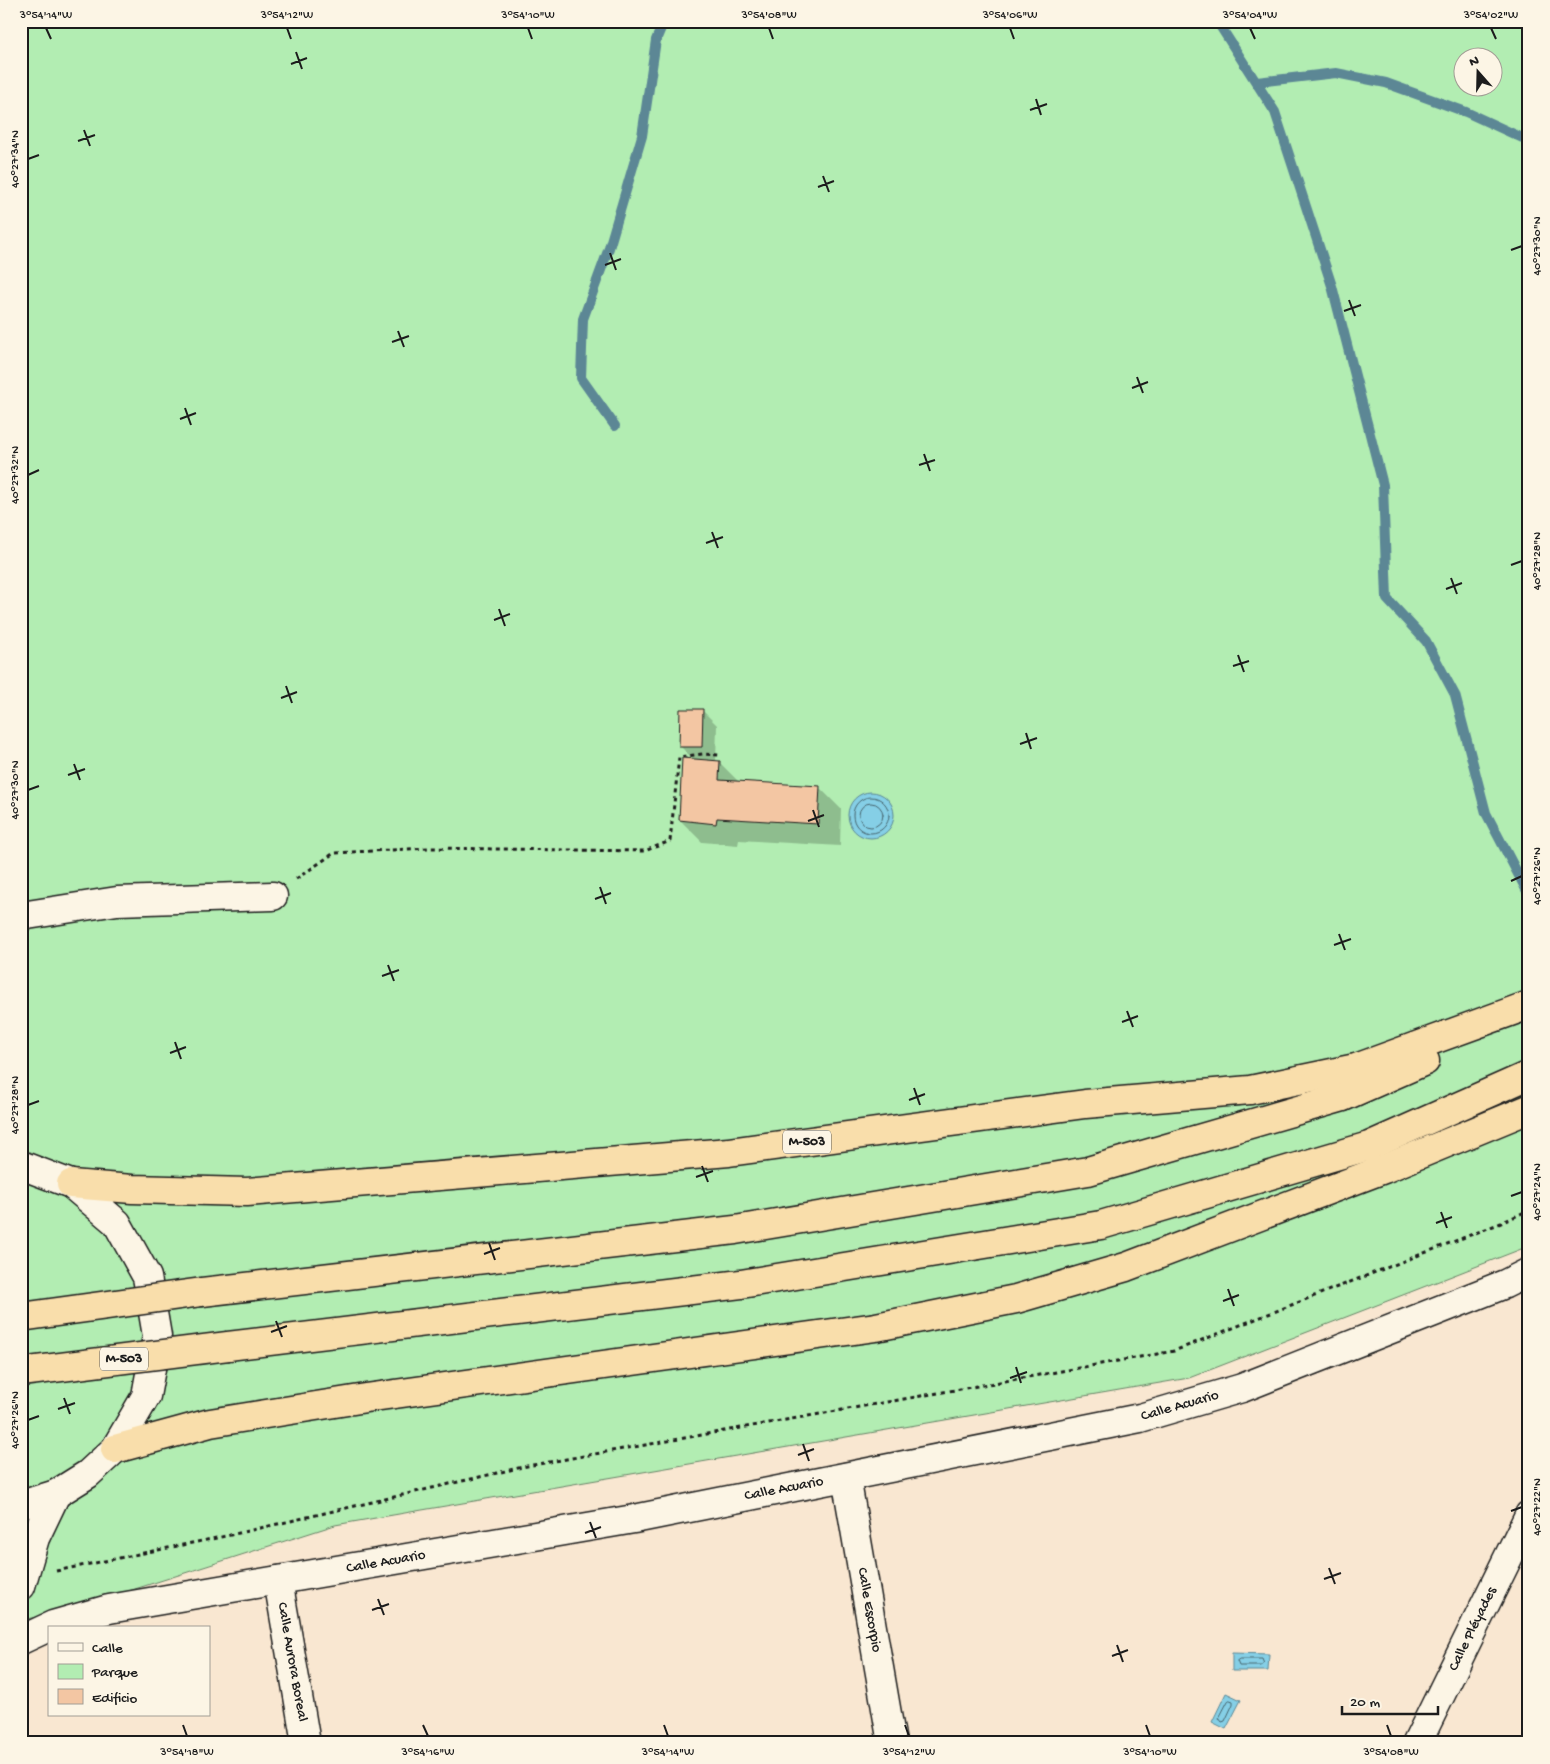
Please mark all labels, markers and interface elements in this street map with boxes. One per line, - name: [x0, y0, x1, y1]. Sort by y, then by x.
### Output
- text: 3°54'14"W: [19, 9, 72, 23]
- text: 3°54'12"W: [260, 9, 313, 23]
- text: 3°54'10"W: [500, 9, 555, 23]
- text: 3°54'08"W: [740, 9, 797, 23]
- text: 3°54'06"W: [982, 9, 1037, 23]
- text: 3°54'04"W: [1222, 9, 1277, 23]
- text: 3°54'02"W: [1463, 9, 1518, 23]
- north arrow: [1452, 48, 1502, 98]
- text: N: [1467, 53, 1482, 72]
- text: 40°27'34"N: [9, 130, 23, 188]
- text: 40°27'30"N: [1531, 216, 1545, 275]
- text: 40°27'32"N: [9, 446, 23, 504]
- text: 40°27'28"N: [1531, 532, 1545, 590]
- text: 40°27'30"N: [9, 760, 23, 819]
- text: 40°27'26"N: [1531, 847, 1545, 905]
- text: 40°27'28"N: [9, 1076, 23, 1134]
- road number: M-503: [783, 1130, 831, 1154]
- text: 40°27'24"N: [1531, 1163, 1545, 1221]
- road number: M-503: [100, 1348, 148, 1370]
- street label: Calle Acuario: [1139, 1386, 1221, 1426]
- text: 40°27'26"N: [9, 1391, 23, 1449]
- street label: Calle Acuario: [743, 1472, 825, 1505]
- text: 40°27'22"N: [1531, 1478, 1545, 1536]
- street label: Calle Acuario: [345, 1546, 427, 1578]
- street label: Calle Escorpio: [853, 1566, 885, 1654]
- street label: Calle Pléyades: [1445, 1584, 1501, 1674]
- street label: Calle Aurora Boreal: [273, 1601, 311, 1723]
- legend: [48, 1626, 210, 1716]
- text: Calle: [92, 1640, 123, 1658]
- text: Parque: [91, 1664, 138, 1682]
- scale bar: [1342, 1684, 1439, 1716]
- text: Edificio: [92, 1690, 138, 1708]
- text: 20 m: [1350, 1694, 1380, 1712]
- text: 3°54'18"W: [159, 1746, 214, 1760]
- text: 3°54'16"W: [401, 1746, 454, 1760]
- text: 3°54'14"W: [641, 1746, 694, 1760]
- text: 3°54'12"W: [882, 1746, 935, 1760]
- text: 3°54'10"W: [1122, 1746, 1177, 1760]
- text: 3°54'08"W: [1362, 1746, 1419, 1760]

